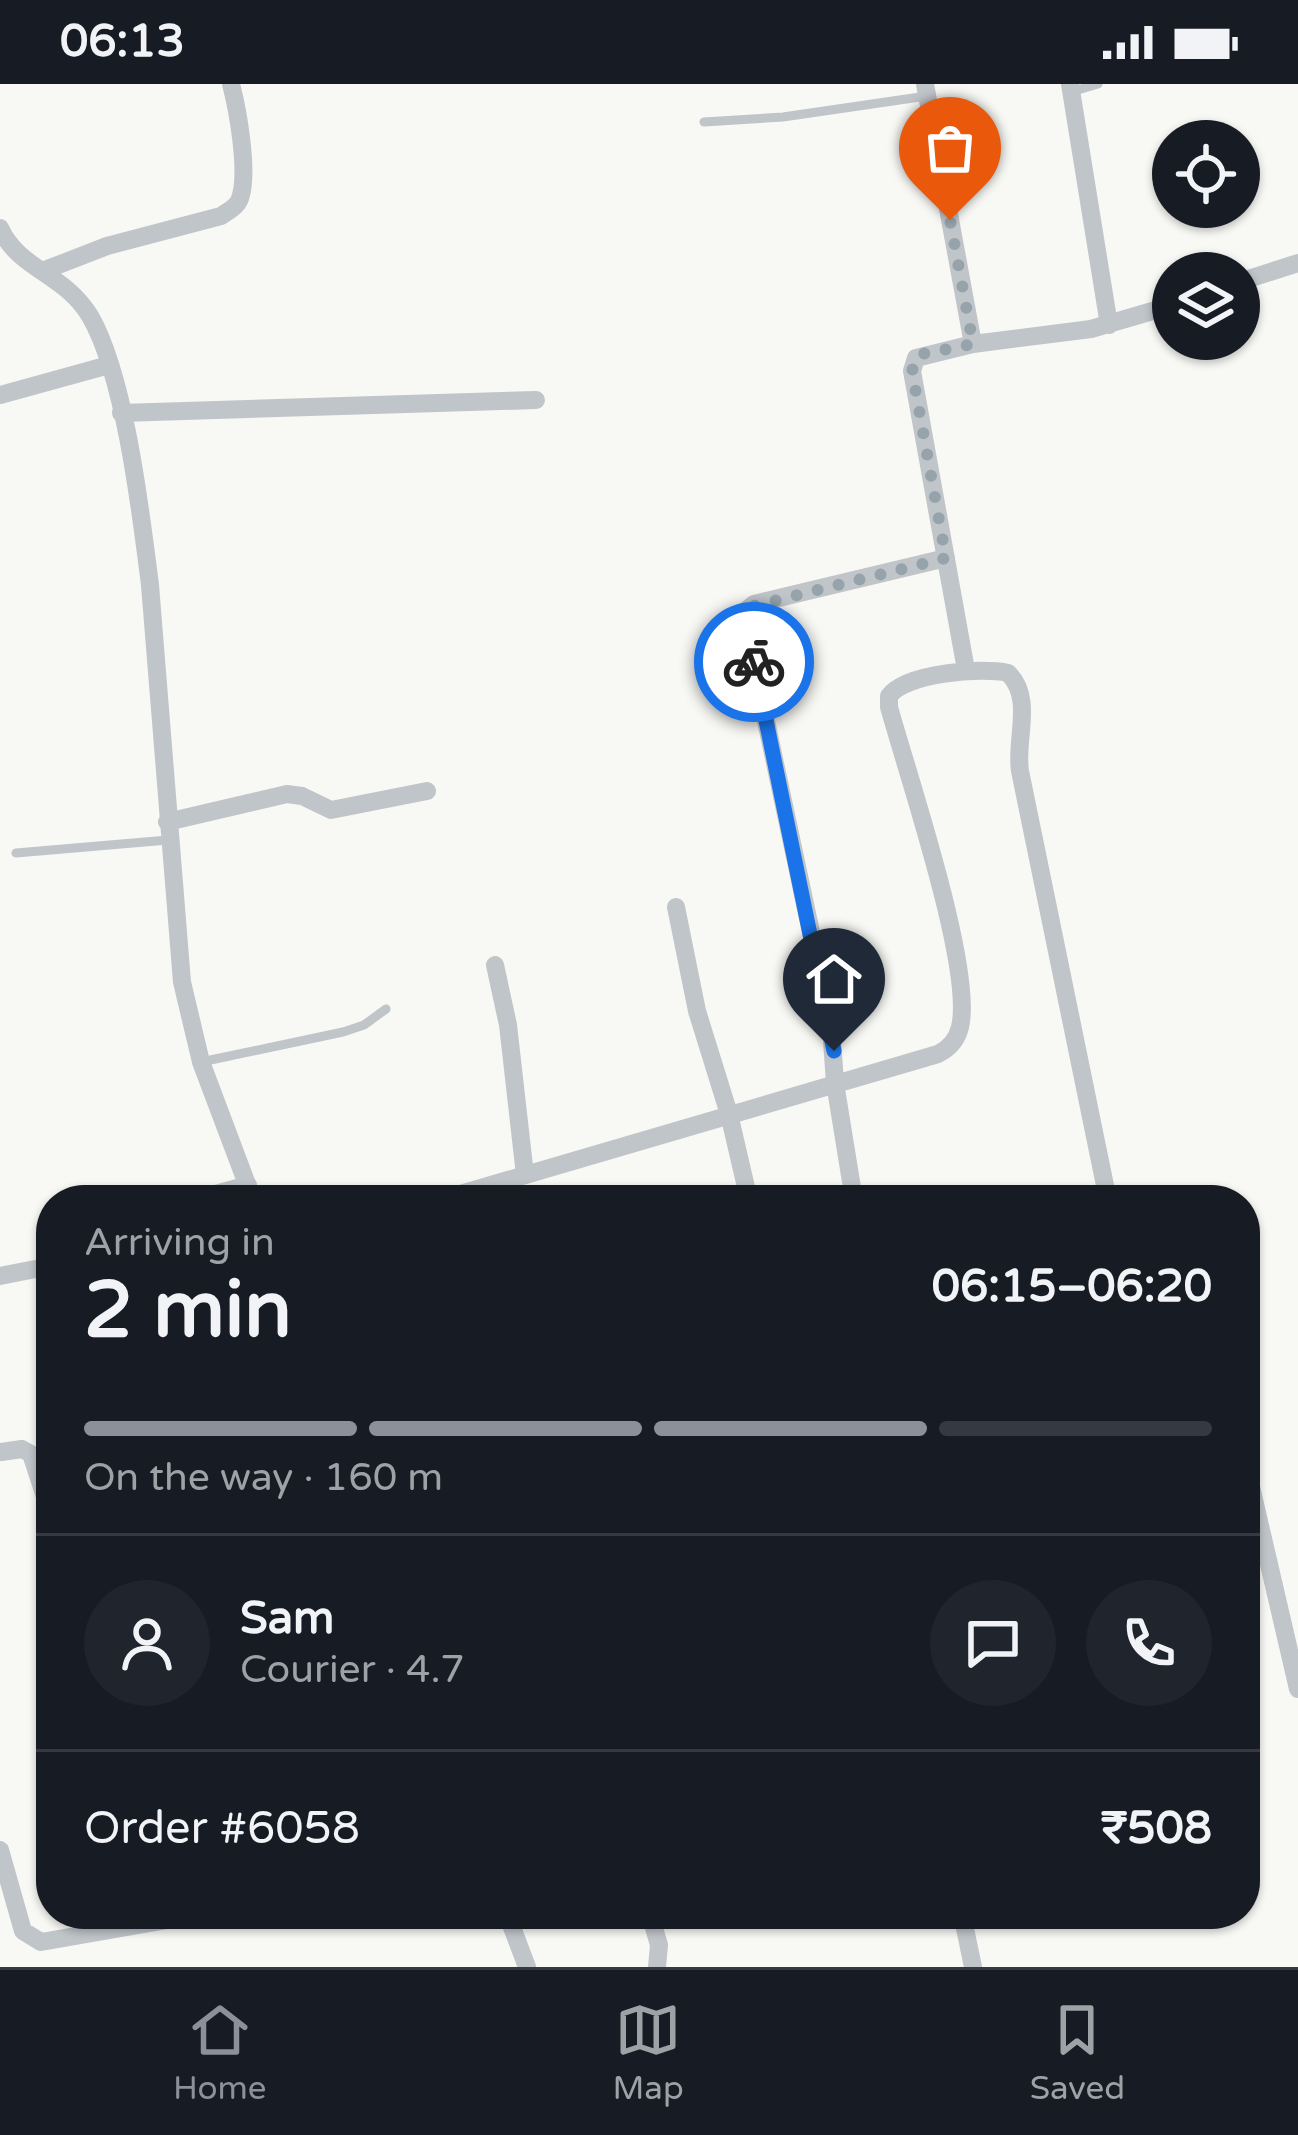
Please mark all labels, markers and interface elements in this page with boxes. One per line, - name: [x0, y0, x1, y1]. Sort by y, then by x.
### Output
- text: 06:13: [60, 15, 185, 69]
- pin: [899, 97, 1001, 220]
- icon: bag: [917, 115, 983, 181]
- map controls: [1152, 120, 1260, 360]
- button: locate: [1152, 120, 1260, 228]
- button: layers: [1152, 252, 1260, 360]
- courier: [694, 602, 814, 722]
- icon: bike: [721, 629, 787, 695]
- pin: [783, 928, 885, 1051]
- icon: home: [801, 946, 867, 1012]
- text: Arriving in: [84, 1219, 275, 1266]
- text: 06:15–06:20: [932, 1260, 1212, 1314]
- text: 2 min: [84, 1264, 292, 1358]
- text: On the way · 160 m: [84, 1454, 443, 1501]
- button: person: [84, 1580, 210, 1706]
- button: chat: [930, 1580, 1056, 1706]
- button: phone: [1086, 1580, 1212, 1706]
- text: Sam: [240, 1592, 334, 1646]
- text: Courier · 4.7: [240, 1646, 465, 1693]
- text: Order #6058: [84, 1802, 360, 1856]
- text: ₹508: [1101, 1802, 1212, 1856]
- tab: Home: [173, 1997, 266, 2108]
- tab: Map: [612, 1997, 684, 2108]
- tab: Saved: [1030, 1997, 1125, 2108]

